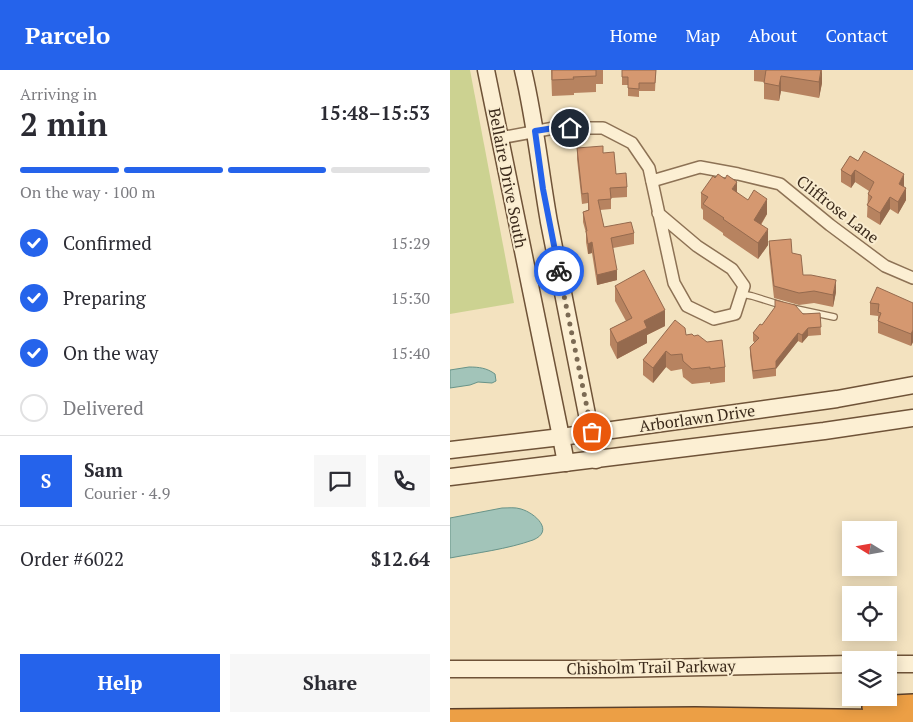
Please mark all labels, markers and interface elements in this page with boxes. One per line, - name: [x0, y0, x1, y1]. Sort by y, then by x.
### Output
- text: Parcelo: [25, 19, 110, 51]
- text: Home: [610, 23, 657, 47]
- text: Map: [685, 23, 720, 47]
- text: About: [748, 23, 797, 47]
- text: Contact: [825, 23, 888, 47]
- text: Arriving in: [20, 83, 97, 105]
- text: 15:48–15:53: [319, 100, 430, 125]
- text: 2 min: [20, 103, 108, 145]
- street label: Bellaire Drive South: [484, 106, 533, 251]
- pin: [549, 107, 591, 149]
- icon: home: [556, 114, 584, 142]
- street label: Cliffrose Lane: [792, 170, 884, 248]
- text: On the way · 100 m: [20, 181, 155, 203]
- icon: check: [20, 229, 48, 257]
- text: Confirmed: [63, 230, 152, 255]
- text: 15:29: [391, 232, 430, 254]
- courier: [534, 246, 584, 296]
- icon: bike: [545, 257, 573, 285]
- icon: check: [20, 284, 48, 312]
- text: Preparing: [63, 285, 146, 310]
- text: 15:30: [391, 287, 430, 309]
- icon: check: [20, 339, 48, 367]
- text: On the way: [63, 340, 158, 365]
- text: 15:40: [391, 342, 430, 364]
- text: Delivered: [63, 395, 144, 420]
- street label: Arborlawn Drive: [638, 399, 756, 437]
- pin: [571, 411, 613, 453]
- icon: bag: [578, 418, 606, 446]
- button: chat: [314, 455, 366, 507]
- button: phone: [378, 455, 430, 507]
- text: Sam: [84, 457, 123, 482]
- text: S: [41, 468, 51, 493]
- text: Courier · 4.9: [84, 482, 170, 504]
- north arrow: [842, 521, 898, 576]
- map controls: [842, 521, 897, 706]
- text: Order #6022: [20, 546, 124, 571]
- text: $12.64: [371, 546, 430, 571]
- button: locate: [842, 586, 897, 641]
- button: layers: [842, 651, 897, 706]
- button: Help: [20, 654, 220, 712]
- button: Share: [230, 654, 430, 712]
- street label: Chisholm Trail Parkway: [566, 655, 737, 679]

